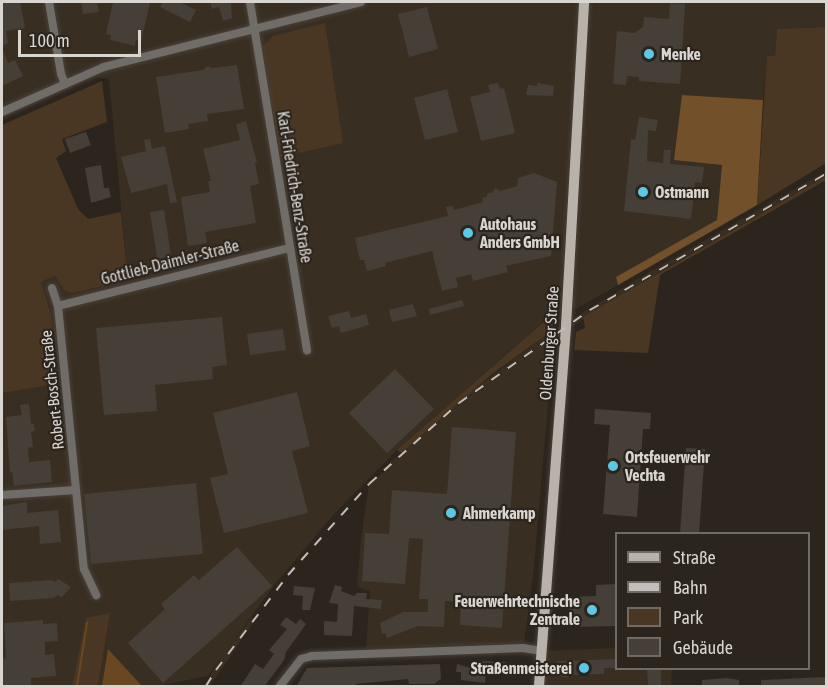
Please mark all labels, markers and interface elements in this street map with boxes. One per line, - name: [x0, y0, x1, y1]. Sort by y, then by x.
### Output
- scale bar: [21, 18, 144, 56]
- text: 100 m: [29, 30, 70, 51]
- place label: Menke: [661, 44, 701, 64]
- marker: Menke: [642, 47, 656, 61]
- street label: Karl-Friedrich-Benz-Straße: [274, 110, 316, 264]
- place label: Ostmann: [655, 182, 709, 202]
- marker: Ostmann: [636, 185, 650, 199]
- place label: Autohaus Anders GmbH: [480, 214, 560, 252]
- marker: Autohaus Anders GmbH: [461, 226, 475, 240]
- street label: Gottlieb-Daimler-Straße: [99, 236, 241, 288]
- street label: Oldenburger Straße: [535, 285, 563, 401]
- street label: Robert-Bosch-Straße: [36, 329, 68, 451]
- place label: Ortsfeuerwehr Vechta: [625, 447, 710, 485]
- marker: Ortsfeuerwehr Vechta: [606, 459, 620, 473]
- place label: Ahmerkamp: [463, 503, 536, 523]
- marker: Ahmerkamp: [444, 506, 458, 520]
- legend: [615, 532, 810, 670]
- text: Straße: [673, 547, 716, 568]
- text: Bahn: [673, 577, 707, 598]
- place label: Feuerwehrtechnische Zentrale: [455, 591, 580, 629]
- marker: Feuerwehrtechnische Zentrale: [585, 603, 599, 617]
- text: Park: [673, 607, 703, 628]
- text: Gebäude: [673, 637, 733, 658]
- place label: Straßenmeisterei: [471, 658, 572, 678]
- marker: Straßenmeisterei: [577, 661, 591, 675]

